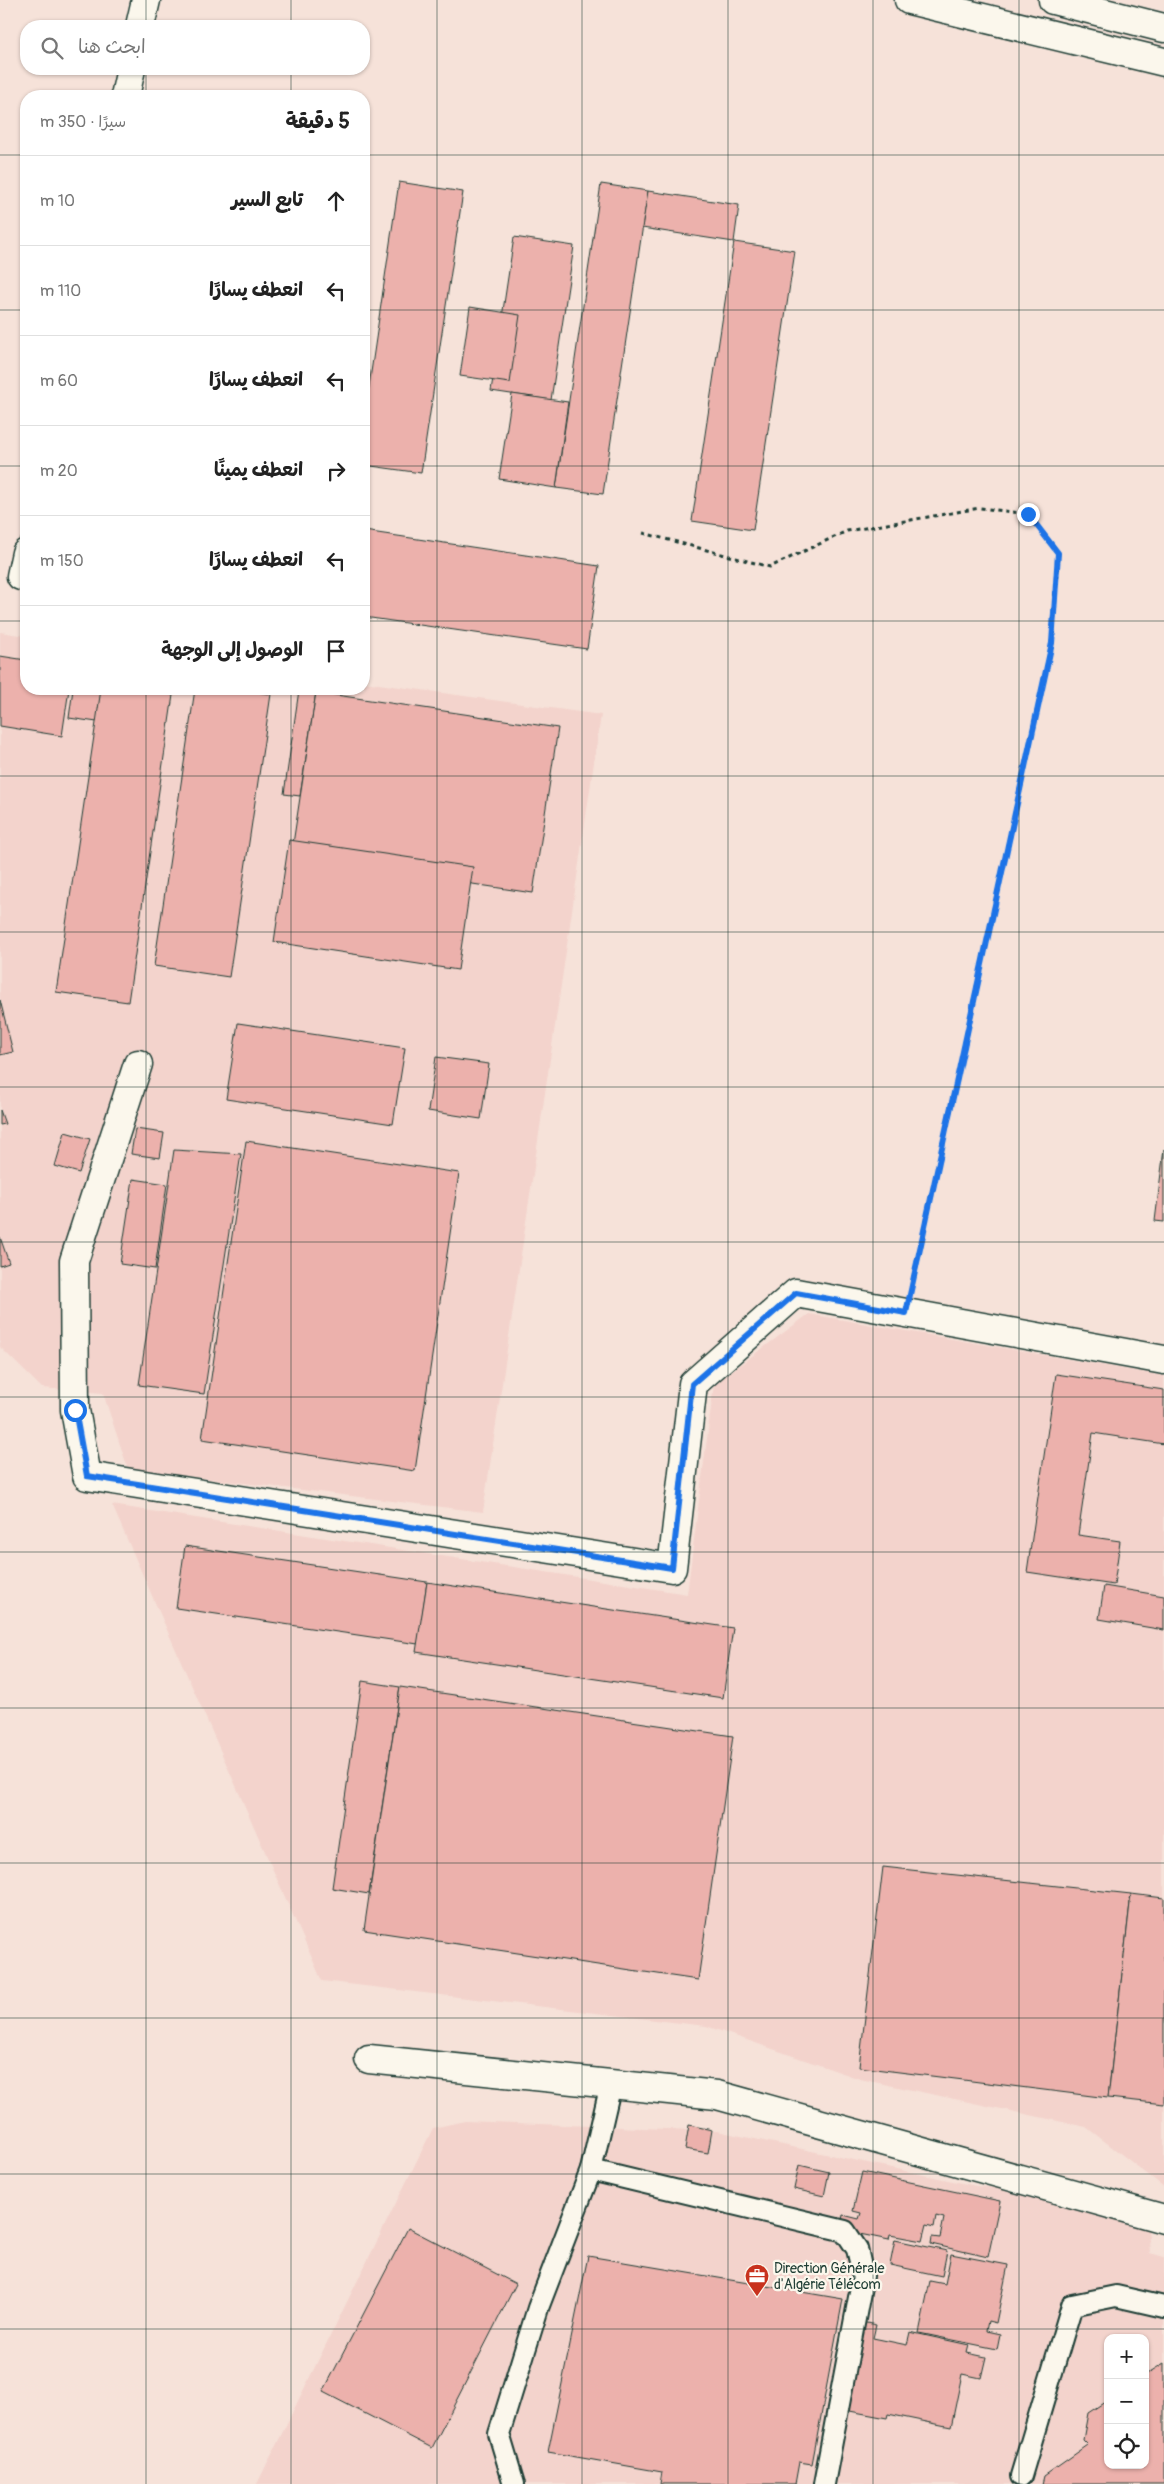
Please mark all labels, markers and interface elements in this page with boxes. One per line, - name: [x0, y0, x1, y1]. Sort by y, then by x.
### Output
- search box: [20, 20, 370, 75]
- icon: search: [38, 34, 66, 62]
- text: ابحث هنا: [78, 35, 146, 59]
- text: 5 دقيقة: [286, 108, 350, 135]
- text: سيرًا · 350 m: [40, 112, 126, 132]
- icon: ahead: [322, 187, 350, 215]
- text: تابع السير: [231, 188, 303, 212]
- text: 10 m: [40, 191, 75, 211]
- icon: left: [322, 277, 350, 305]
- text: انعطف يسارًا: [209, 278, 303, 302]
- text: 110 m: [40, 281, 81, 301]
- icon: left: [322, 367, 350, 395]
- text: انعطف يسارًا: [209, 368, 303, 392]
- text: 60 m: [40, 371, 78, 391]
- icon: right: [322, 457, 350, 485]
- text: انعطف يمينًا: [214, 458, 303, 482]
- text: 20 m: [40, 461, 78, 481]
- route end: [1017, 503, 1040, 526]
- icon: left: [322, 547, 350, 575]
- text: انعطف يسارًا: [209, 548, 303, 572]
- text: 150 m: [40, 551, 84, 571]
- icon: arrive: [322, 637, 350, 665]
- text: الوصول إلى الوجهة: [161, 638, 303, 662]
- route start: [64, 1399, 87, 1422]
- place label: Direction Générale d'Algérie Télécom: [774, 2260, 884, 2293]
- office icon: Direction Générale d'Algérie Télécom: [744, 2263, 770, 2297]
- map controls: [1104, 2334, 1149, 2469]
- button: +: [1104, 2334, 1149, 2379]
- button: −: [1104, 2379, 1149, 2424]
- button: locate: [1104, 2424, 1149, 2469]

